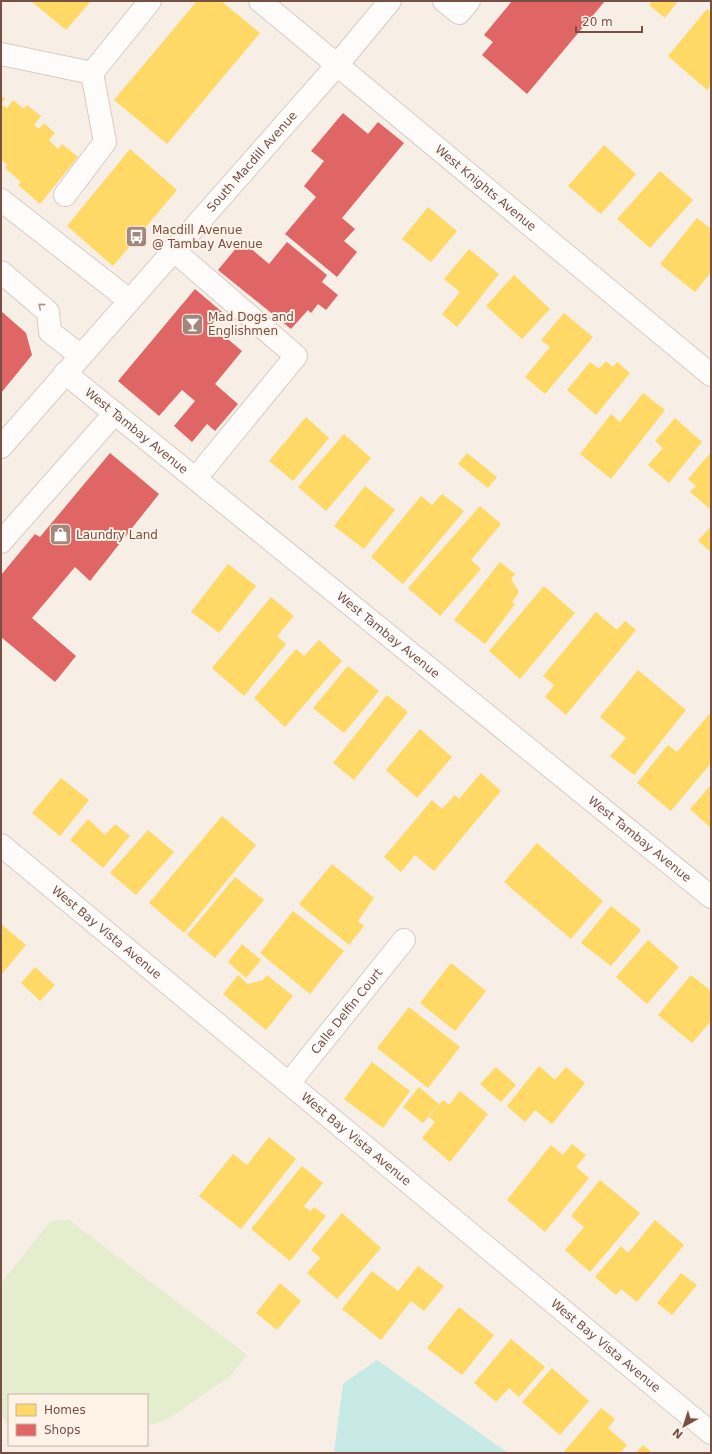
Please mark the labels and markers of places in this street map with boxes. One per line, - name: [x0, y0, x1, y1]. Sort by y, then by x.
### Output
- place label: Macdill Avenue @ Tambay Avenue: [152, 223, 263, 251]
- bus stop icon: Macdill Avenue @ Tambay Avenue: [124, 224, 150, 250]
- place label: Mad Dogs and Englishmen: [208, 310, 294, 338]
- bar icon: Mad Dogs and Englishmen: [179, 311, 205, 337]
- shop icon: Laundry Land: [47, 522, 73, 548]
- place label: Laundry Land: [76, 528, 158, 542]

